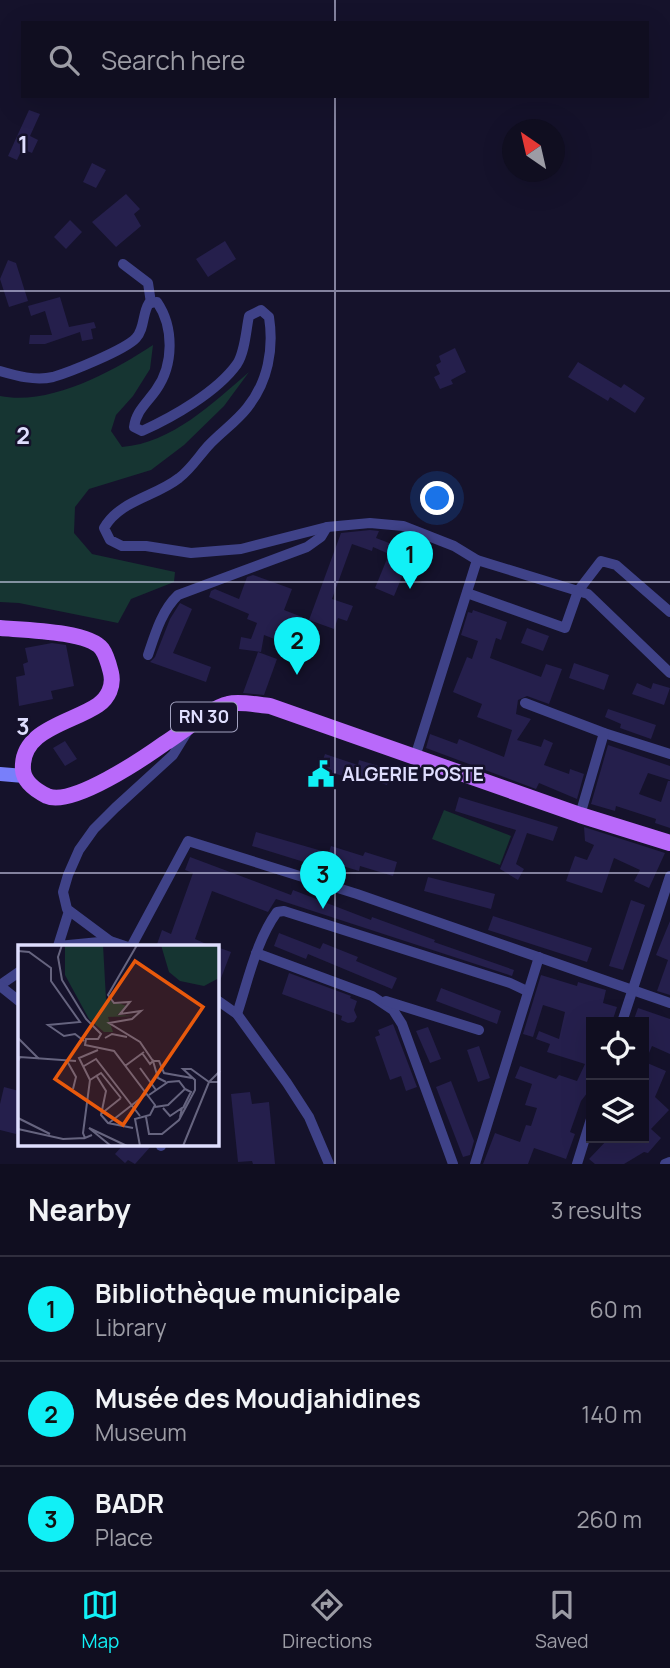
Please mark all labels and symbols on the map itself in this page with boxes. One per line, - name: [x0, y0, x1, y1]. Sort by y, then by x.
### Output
- north arrow: [502, 119, 565, 182]
- text: 1: [18, 128, 28, 160]
- text: 2: [16, 419, 30, 451]
- your location: [420, 481, 454, 515]
- pin: 1: [387, 531, 433, 589]
- pin: 2: [274, 617, 320, 675]
- road number: RN 30: [171, 702, 237, 732]
- text: 3: [16, 710, 30, 742]
- public building icon: ALGERIE POSTE: [306, 759, 336, 789]
- place label: ALGERIE POSTE: [342, 761, 484, 787]
- pin: 3: [300, 851, 346, 909]
- inset map: [18, 945, 219, 1146]

